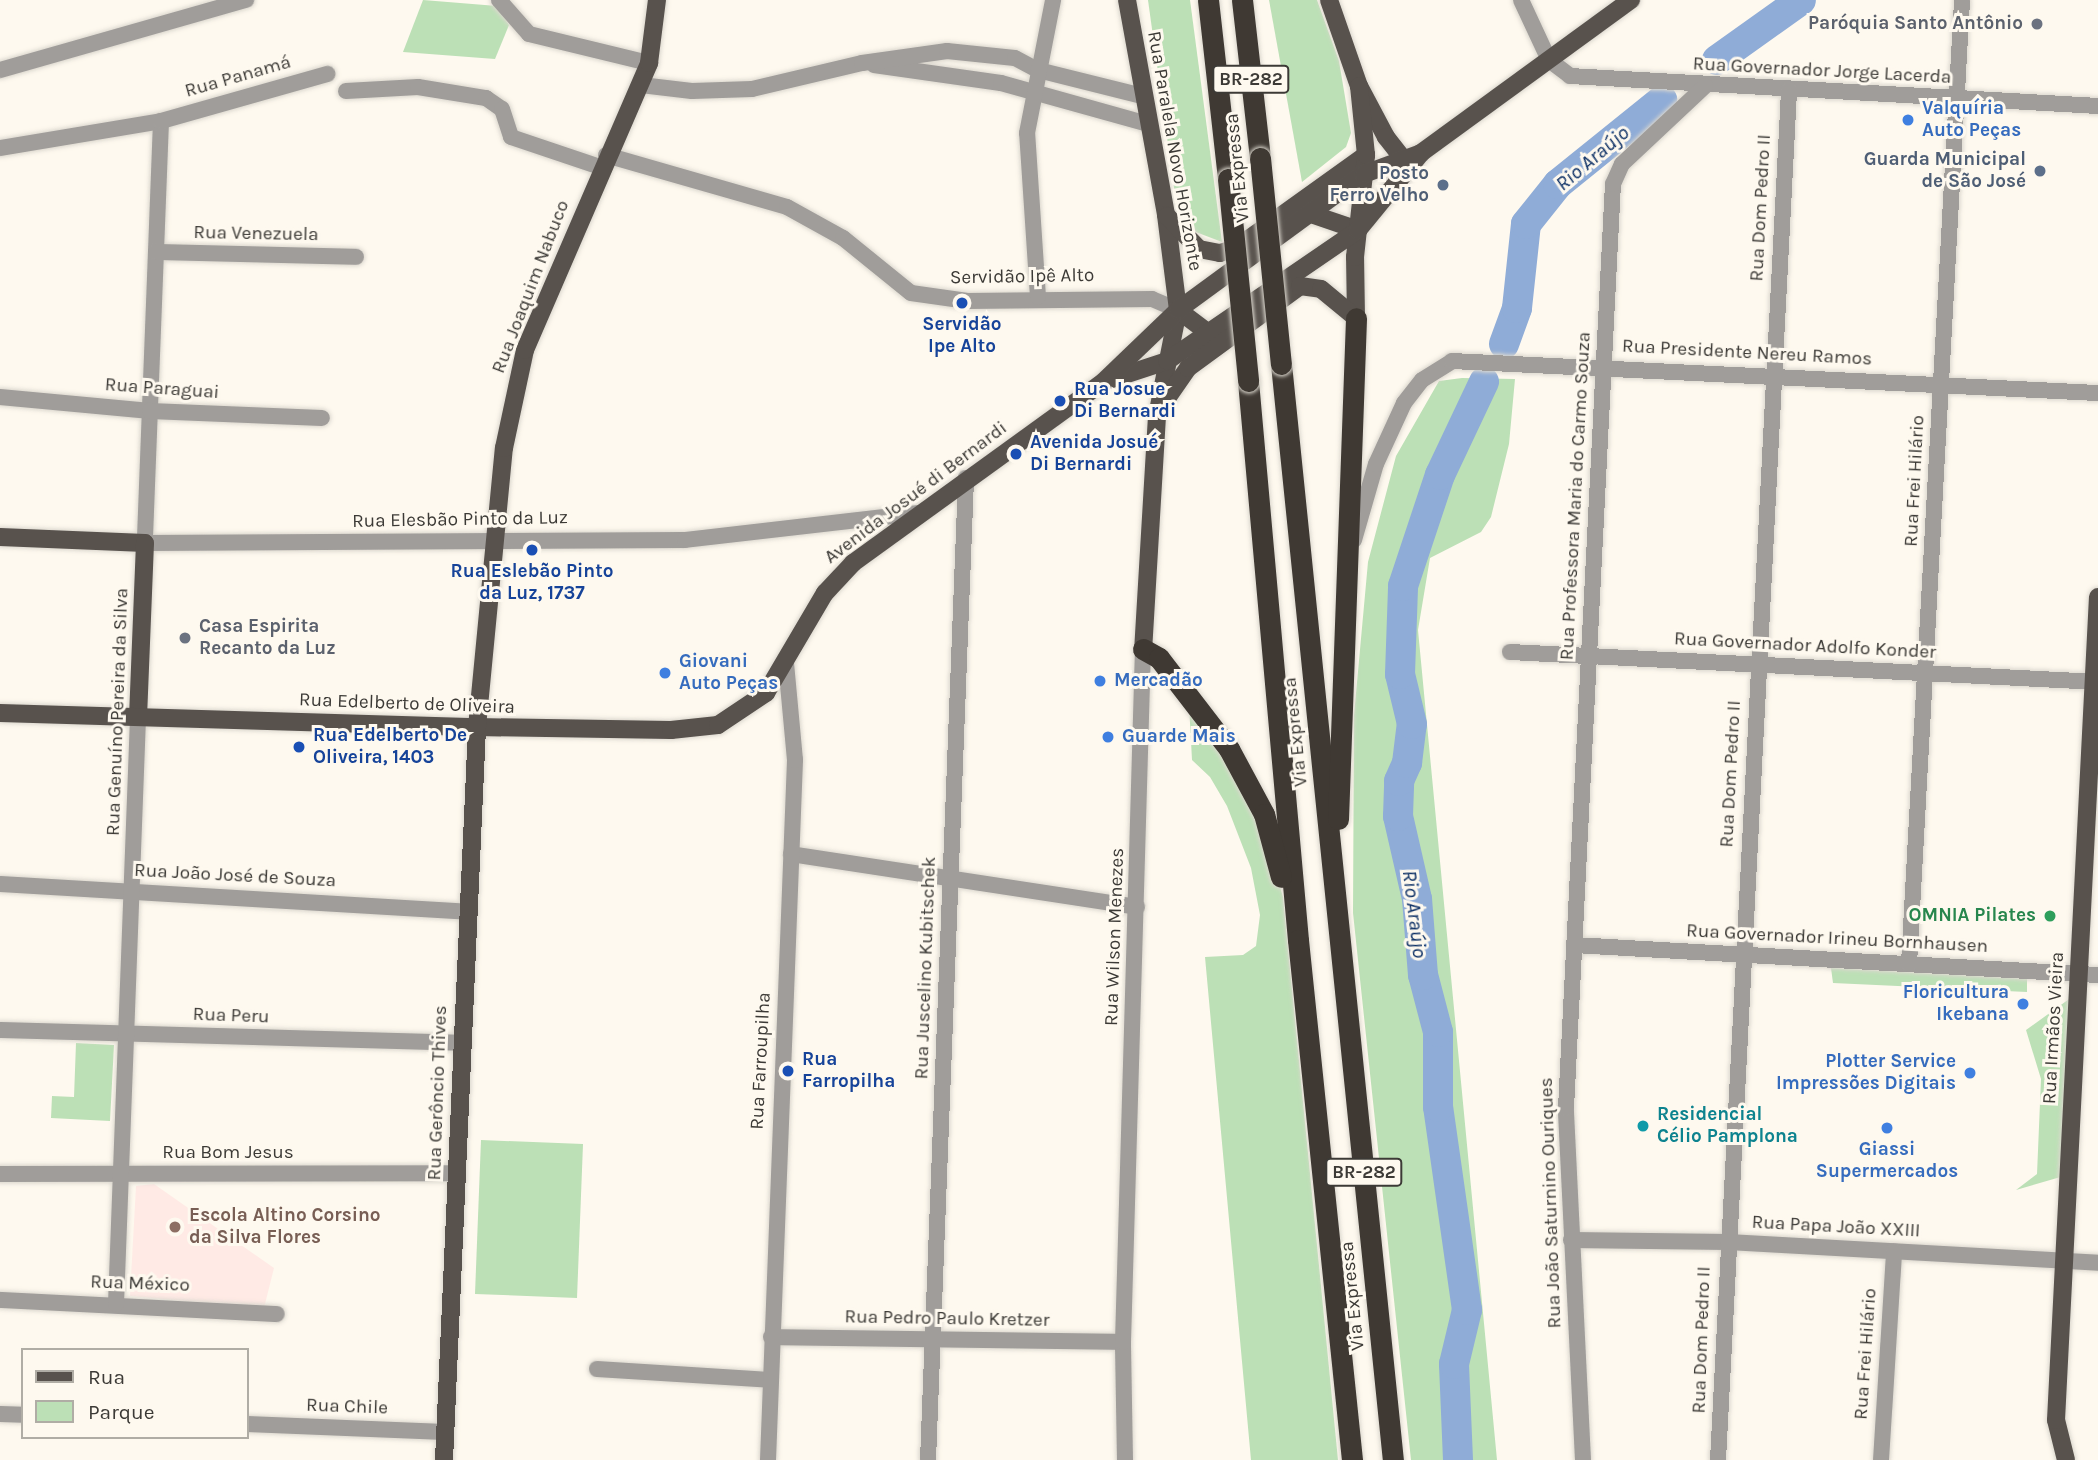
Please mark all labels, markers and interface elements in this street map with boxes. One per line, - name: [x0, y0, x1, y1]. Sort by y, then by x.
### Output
- place label: Paróquia Santo Antônio: [1808, 13, 2023, 35]
- marker: Paróquia Santo Antônio: [2029, 16, 2045, 32]
- street label: Rua Paralela Novo Horizonte: [1142, 29, 1206, 273]
- street label: Rua Panamá: [182, 51, 294, 103]
- street label: Rua Governador Jorge Lacerda: [1692, 53, 1952, 89]
- road number: BR-282: [1211, 64, 1291, 94]
- place label: Valquíria Auto Peças: [1922, 98, 2021, 142]
- street label: Via Expressa: [1221, 112, 1255, 224]
- marker: Valquíria Auto Peças: [1900, 112, 1916, 128]
- water label: Rio Araújo: [1550, 120, 1634, 196]
- street label: Rua Dom Pedro II: [1746, 134, 1776, 282]
- place label: Guarda Municipal de São José: [1864, 149, 2026, 193]
- place label: Posto Ferro Velho: [1330, 163, 1429, 207]
- marker: Guarda Municipal de São José: [2032, 163, 2048, 179]
- marker: Posto Ferro Velho: [1435, 177, 1451, 193]
- street label: Rua Joaquim Nabuco: [487, 197, 575, 377]
- street label: Rua Venezuela: [193, 222, 319, 246]
- street label: Servidão Ipê Alto: [950, 264, 1094, 290]
- marker: Servidão Ipe Alto: [954, 295, 970, 311]
- place label: Servidão Ipe Alto: [922, 314, 1002, 358]
- street label: Rua Professora Maria do Carmo Souza: [1556, 331, 1596, 661]
- street label: Rua Presidente Nereu Ramos: [1621, 335, 1873, 371]
- street label: Rua Paraguai: [104, 374, 220, 404]
- place label: Rua Josue Di Bernardi: [1074, 379, 1176, 423]
- marker: Rua Josue Di Bernardi: [1052, 393, 1068, 409]
- street label: Rua Frei Hilário: [1900, 415, 1930, 547]
- street label: Avenida Josué di Bernardi: [820, 417, 1012, 569]
- place label: Avenida Josué Di Bernardi: [1030, 432, 1158, 476]
- marker: Avenida Josué Di Bernardi: [1008, 446, 1024, 462]
- street label: Rua Elesbão Pinto da Luz: [352, 507, 568, 533]
- marker: Rua Eslebão Pinto da Luz, 1737: [524, 542, 540, 558]
- place label: Rua Eslebão Pinto da Luz, 1737: [451, 561, 613, 605]
- street label: Rua Genuíno Pereira da Silva: [102, 588, 134, 836]
- place label: Casa Espirita Recanto da Luz: [199, 616, 336, 660]
- street label: Rua Governador Adolfo Konder: [1673, 628, 1937, 664]
- marker: Casa Espirita Recanto da Luz: [177, 630, 193, 646]
- place label: Giovani Auto Peças: [679, 651, 778, 695]
- marker: Giovani Auto Peças: [657, 665, 673, 681]
- place label: Mercadão: [1114, 670, 1203, 692]
- marker: Mercadão: [1092, 673, 1108, 689]
- street label: Via Expressa: [1279, 676, 1313, 788]
- street label: Rua Edelberto de Oliveira: [299, 689, 515, 719]
- street label: Rua Dom Pedro II: [1716, 700, 1746, 848]
- place label: Rua Edelberto De Oliveira, 1403: [313, 725, 467, 769]
- place label: Guarde Mais: [1122, 726, 1236, 748]
- marker: Guarde Mais: [1100, 729, 1116, 745]
- marker: Rua Edelberto De Oliveira, 1403: [291, 739, 307, 755]
- street label: Rua Wilson Menezes: [1100, 848, 1130, 1026]
- street label: Rua Juscelino Kubitschek: [911, 856, 941, 1080]
- street label: Rua João José de Souza: [133, 859, 337, 893]
- water label: Rio Araújo: [1397, 869, 1433, 959]
- place label: OMNIA Pilates: [1909, 905, 2036, 927]
- marker: OMNIA Pilates: [2042, 908, 2058, 924]
- street label: Rua Governador Irineu Bornhausen: [1686, 920, 1988, 958]
- street label: Rua Irmãos Vieira: [2039, 951, 2069, 1105]
- place label: Floricultura Ikebana: [1903, 982, 2009, 1026]
- street label: Rua Farroupilha: [746, 992, 776, 1130]
- marker: Floricultura Ikebana: [2015, 996, 2031, 1012]
- street label: Rua Peru: [192, 1003, 270, 1029]
- street label: Rua Gerôncio Thives: [424, 1005, 452, 1181]
- place label: Rua Farropilha: [802, 1049, 895, 1093]
- place label: Plotter Service Impressões Digitais: [1776, 1051, 1956, 1095]
- marker: Rua Farropilha: [780, 1063, 796, 1079]
- marker: Plotter Service Impressões Digitais: [1962, 1065, 1978, 1081]
- street label: Rua João Saturnino Ouriques: [1535, 1077, 1567, 1329]
- place label: Residencial Célio Pamplona: [1657, 1104, 1798, 1148]
- marker: Residencial Célio Pamplona: [1635, 1118, 1651, 1134]
- marker: Giassi Supermercados: [1879, 1120, 1895, 1136]
- place label: Giassi Supermercados: [1816, 1139, 1958, 1183]
- street label: Rua Bom Jesus: [162, 1142, 294, 1164]
- road number: BR-282: [1324, 1157, 1404, 1186]
- place label: Escola Altino Corsino da Silva Flores: [189, 1205, 381, 1249]
- street label: Rua Papa João XXIII: [1751, 1211, 1921, 1243]
- marker: Escola Altino Corsino da Silva Flores: [167, 1219, 183, 1235]
- street label: Via Expressa: [1336, 1240, 1370, 1352]
- street label: Rua Dom Pedro II: [1688, 1266, 1716, 1414]
- street label: Rua México: [90, 1271, 190, 1297]
- street label: Rua Frei Hilário: [1850, 1287, 1882, 1421]
- street label: Rua Pedro Paulo Kretzer: [844, 1306, 1050, 1332]
- legend: [21, 1348, 248, 1439]
- text: Rua: [88, 1365, 125, 1389]
- street label: Rua Chile: [306, 1394, 388, 1420]
- text: Parque: [88, 1400, 155, 1424]

